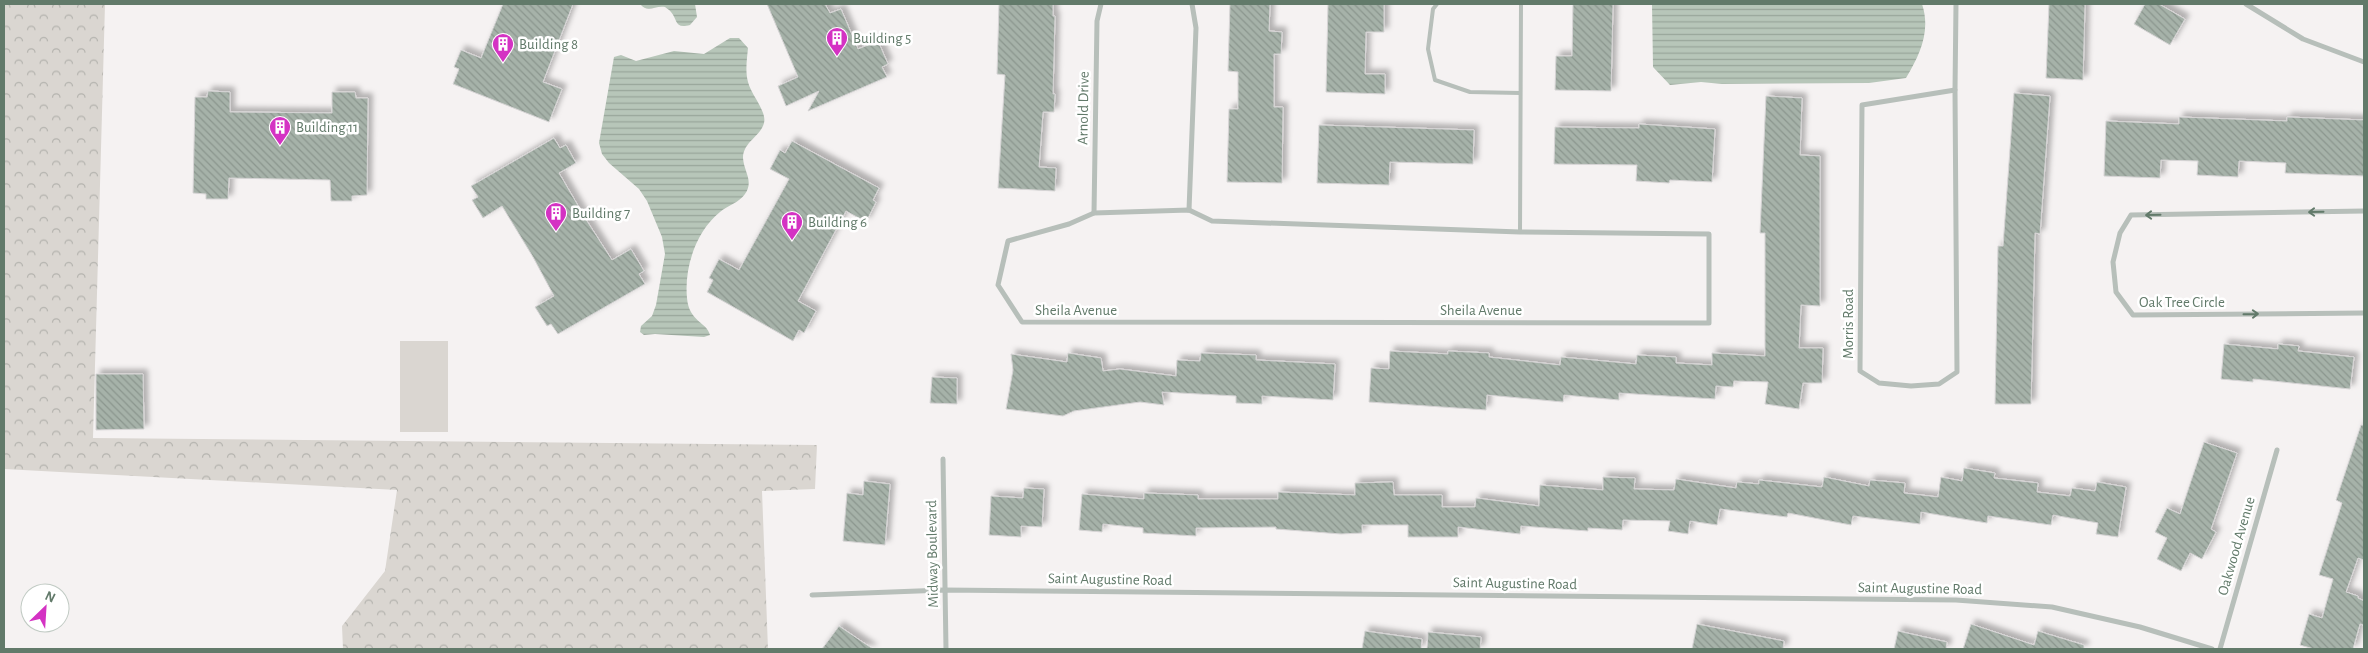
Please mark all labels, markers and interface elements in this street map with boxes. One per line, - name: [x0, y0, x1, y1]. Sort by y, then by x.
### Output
- building icon: Building 5: [825, 26, 849, 57]
- place label: Building 5: [853, 31, 911, 46]
- building icon: Building 8: [491, 32, 515, 63]
- place label: Building 8: [519, 37, 578, 52]
- street label: Arnold Drive: [1075, 71, 1092, 145]
- building icon: Building 11: [268, 115, 292, 146]
- place label: Building 11: [296, 120, 358, 135]
- building icon: Building 7: [544, 201, 568, 232]
- place label: Building 7: [572, 206, 630, 221]
- one-way arrow: [2308, 207, 2324, 216]
- building icon: Building 6: [780, 210, 804, 241]
- one-way arrow: [2145, 210, 2162, 220]
- place label: Building 6: [808, 215, 867, 230]
- street label: Morris Road: [1841, 289, 1856, 359]
- street label: Oak Tree Circle: [2139, 295, 2225, 310]
- street label: Sheila Avenue: [1035, 303, 1117, 318]
- street label: Sheila Avenue: [1440, 303, 1522, 318]
- one-way arrow: [2243, 309, 2259, 319]
- street label: Oakwood Avenue: [2215, 495, 2258, 597]
- street label: Midway Boulevard: [924, 500, 941, 608]
- street label: Saint Augustine Road: [1048, 571, 1172, 588]
- street label: Saint Augustine Road: [1453, 575, 1577, 592]
- street label: Saint Augustine Road: [1858, 580, 1982, 597]
- north arrow: [20, 583, 70, 633]
- text: N: [43, 589, 57, 606]

